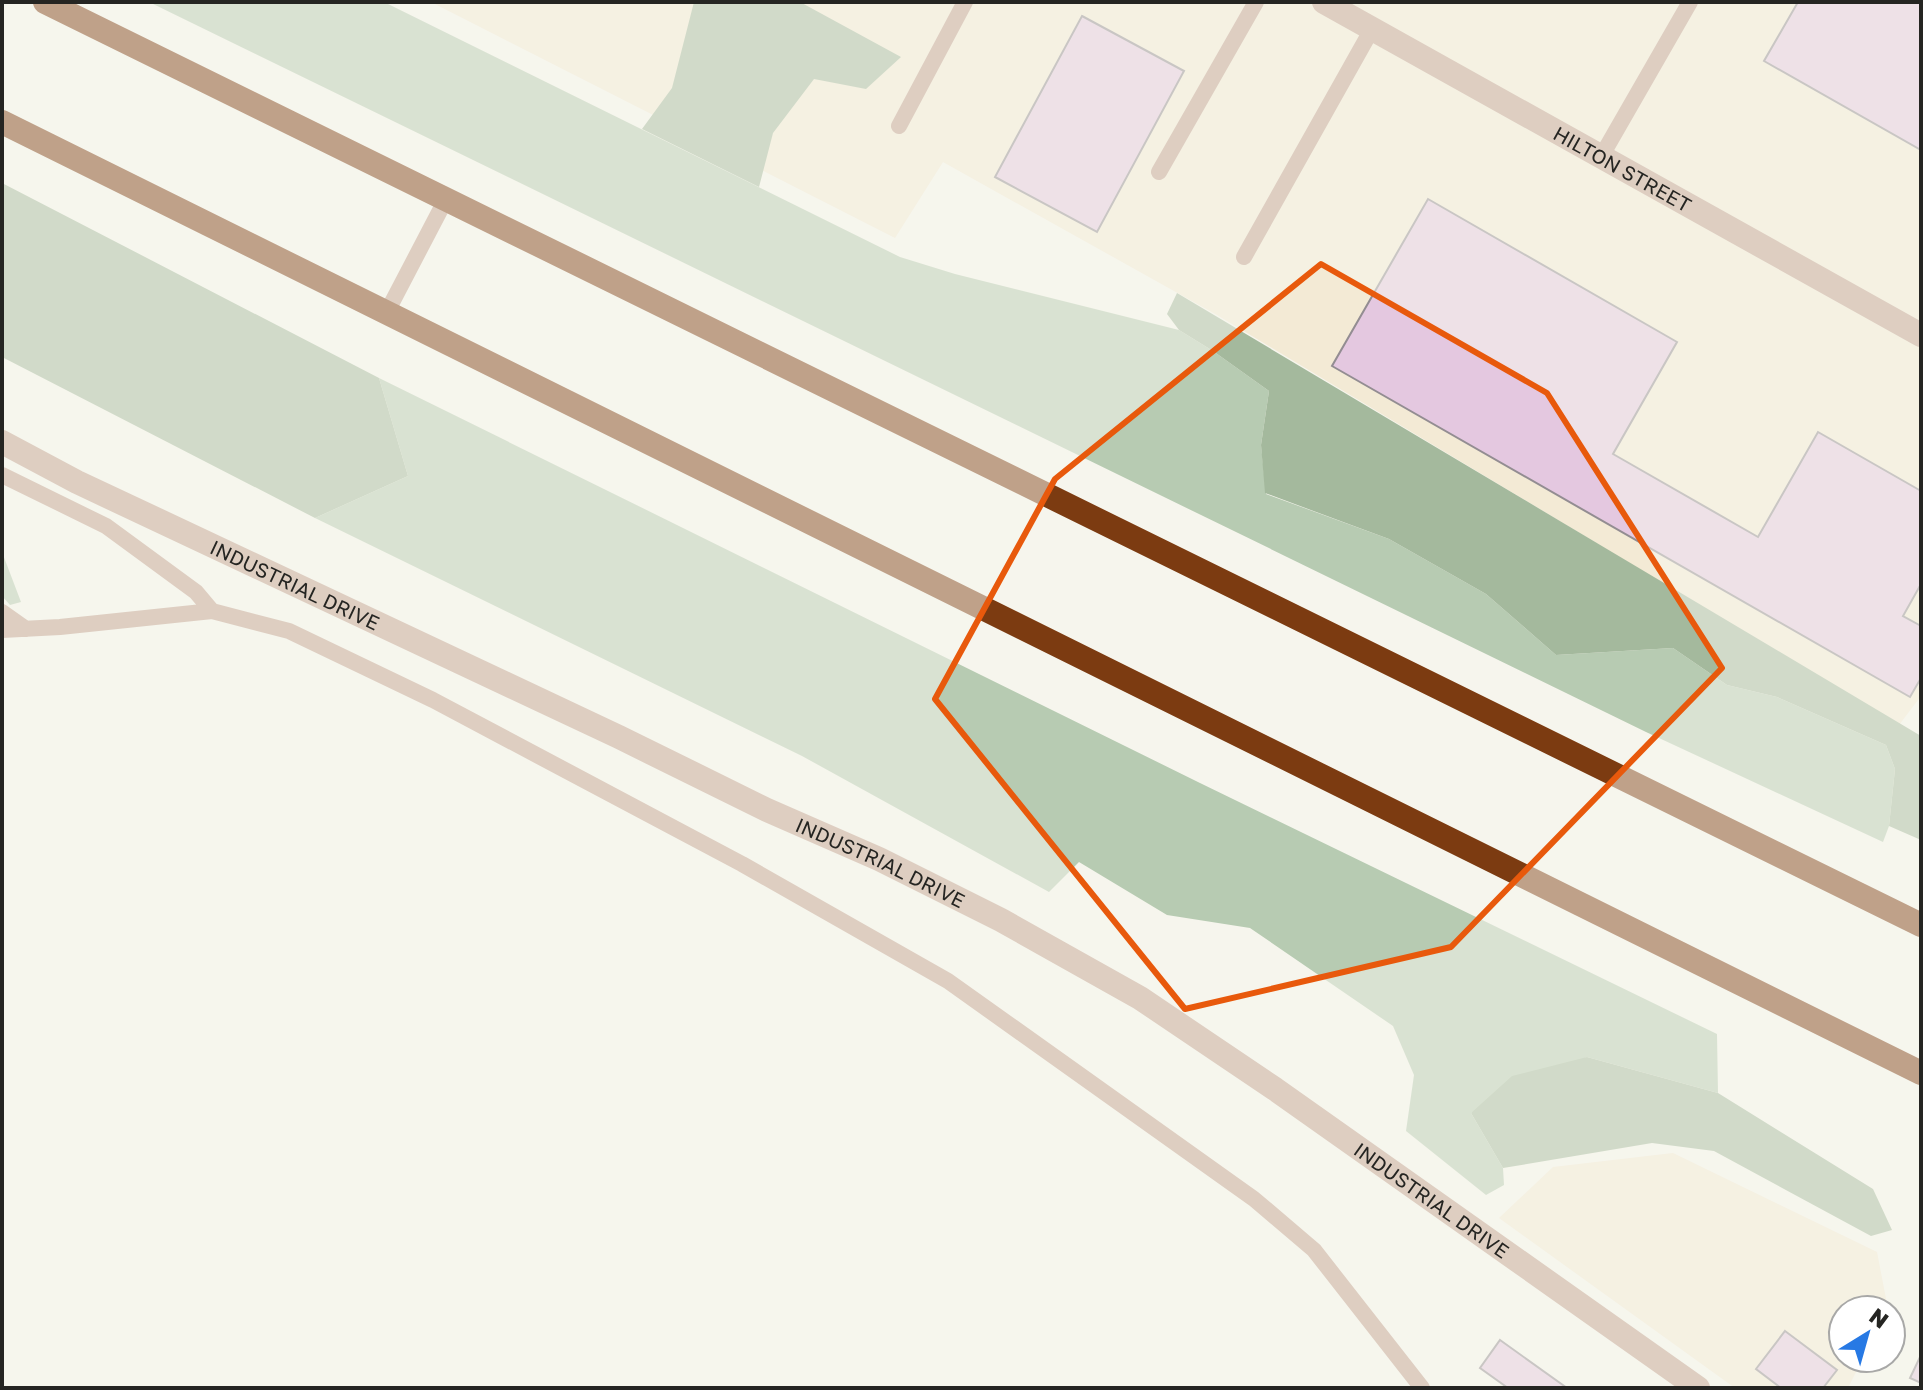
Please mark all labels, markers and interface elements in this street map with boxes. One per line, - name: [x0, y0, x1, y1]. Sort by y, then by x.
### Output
- street label: HILTON STREET: [1550, 121, 1696, 217]
- street label: INDUSTRIAL DRIVE: [207, 535, 384, 635]
- street label: INDUSTRIAL DRIVE: [792, 812, 969, 912]
- street label: INDUSTRIAL DRIVE: [1350, 1137, 1514, 1263]
- north arrow: [1827, 1294, 1907, 1374]
- text: N: [1865, 1302, 1894, 1333]

